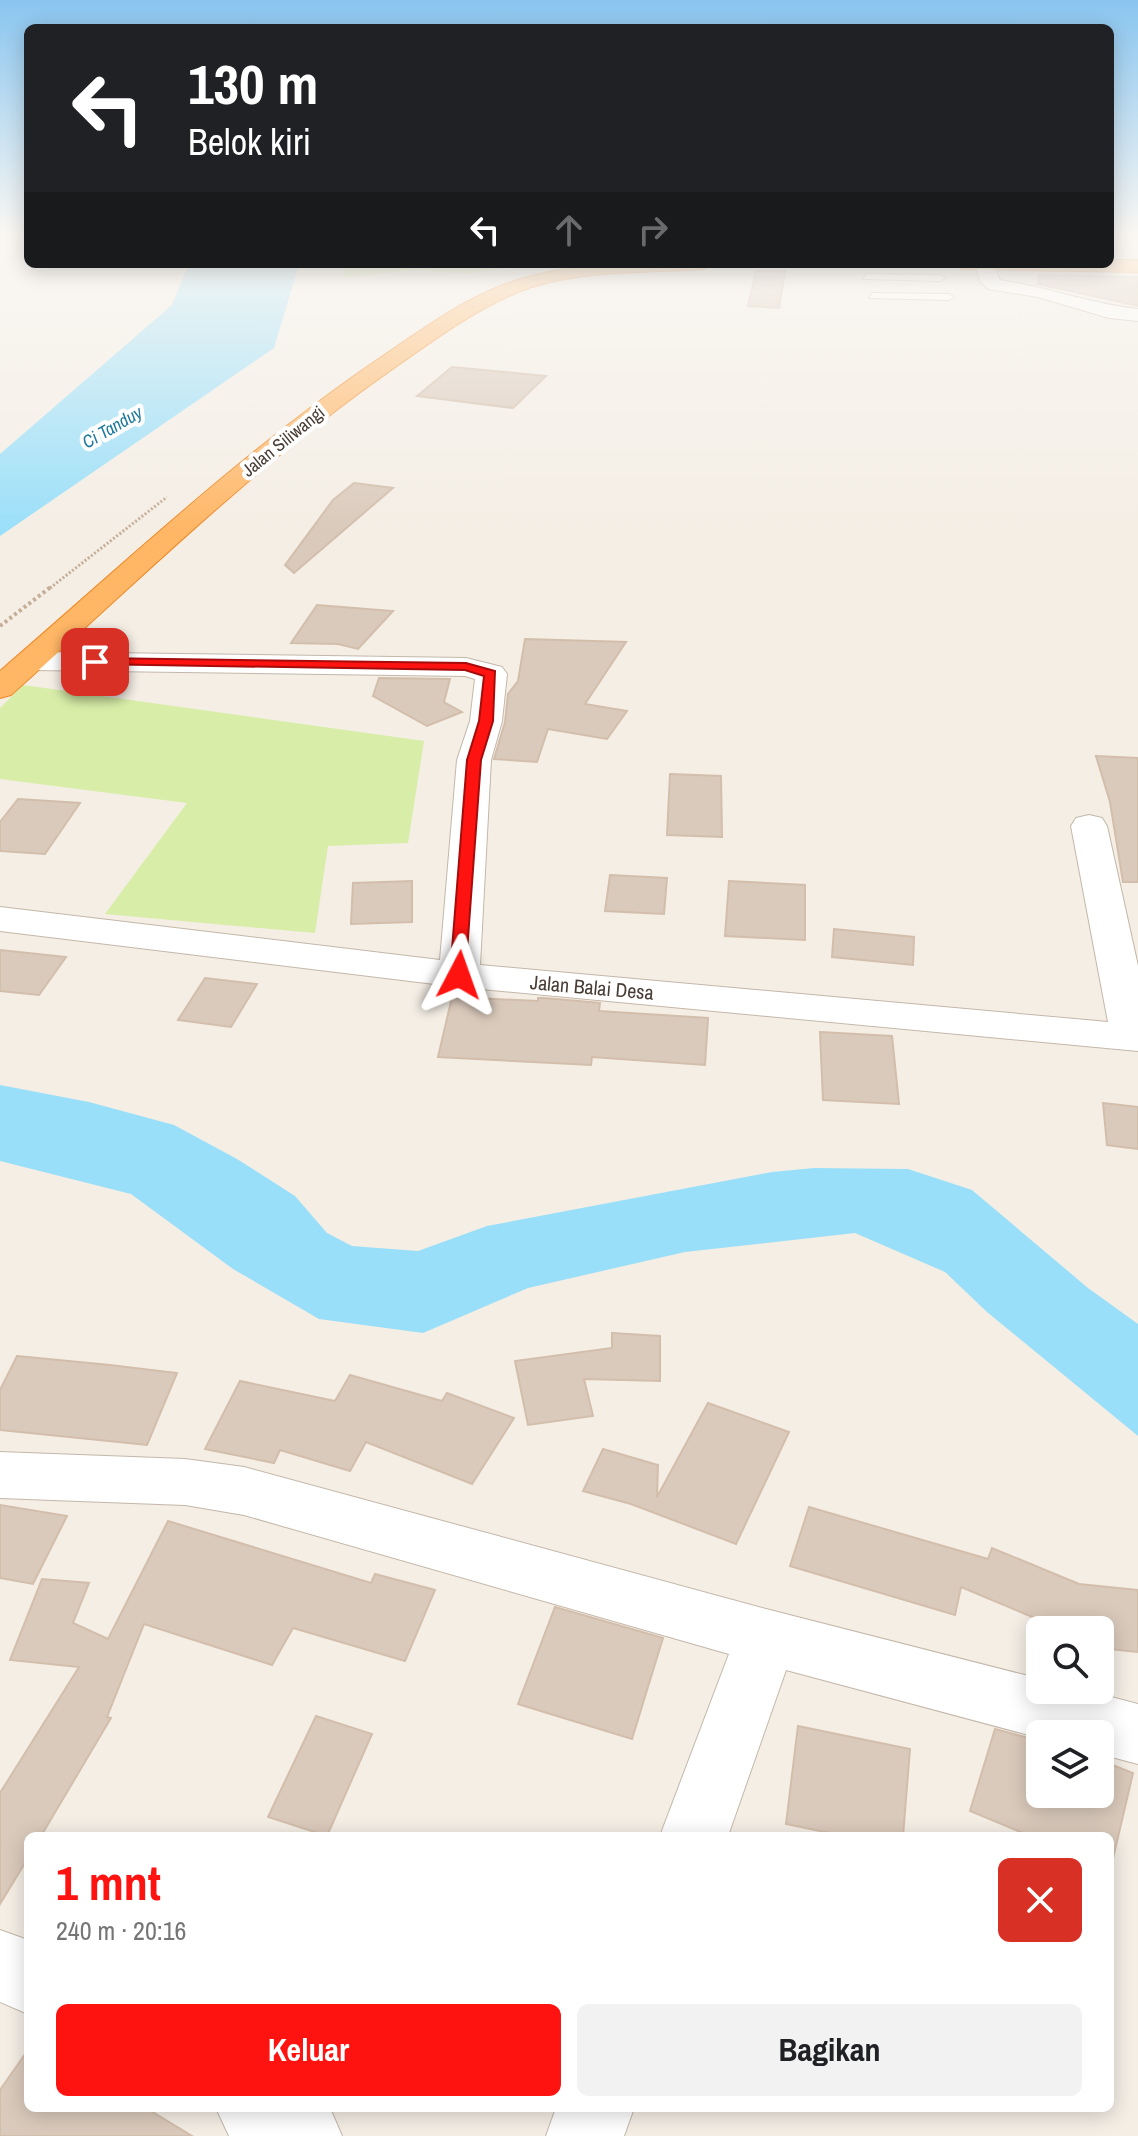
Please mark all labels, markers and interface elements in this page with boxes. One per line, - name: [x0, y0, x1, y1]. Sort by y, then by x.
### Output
- text: 130 m: [188, 46, 318, 121]
- icon: left: [56, 56, 160, 160]
- text: Belok kiri: [188, 118, 311, 166]
- icon: left: [463, 208, 507, 252]
- icon: ahead: [547, 208, 591, 252]
- icon: right: [631, 208, 675, 252]
- water label: Ci Tanduy: [77, 399, 148, 454]
- street label: Jalan Siliwangi: [236, 400, 330, 482]
- pin: [61, 628, 129, 696]
- icon: arrive: [73, 640, 117, 684]
- position arrow: [417, 933, 501, 1017]
- street label: Jalan Balai Desa: [529, 968, 655, 1006]
- map controls: [1026, 1616, 1114, 1808]
- button: search: [1026, 1616, 1114, 1704]
- button: layers: [1026, 1720, 1114, 1808]
- text: 1 mnt: [56, 1850, 161, 1915]
- button: close: [998, 1858, 1082, 1942]
- text: 240 m · 20:16: [56, 1913, 186, 1948]
- button: Keluar: [56, 2004, 561, 2096]
- button: Bagikan: [577, 2004, 1082, 2096]

